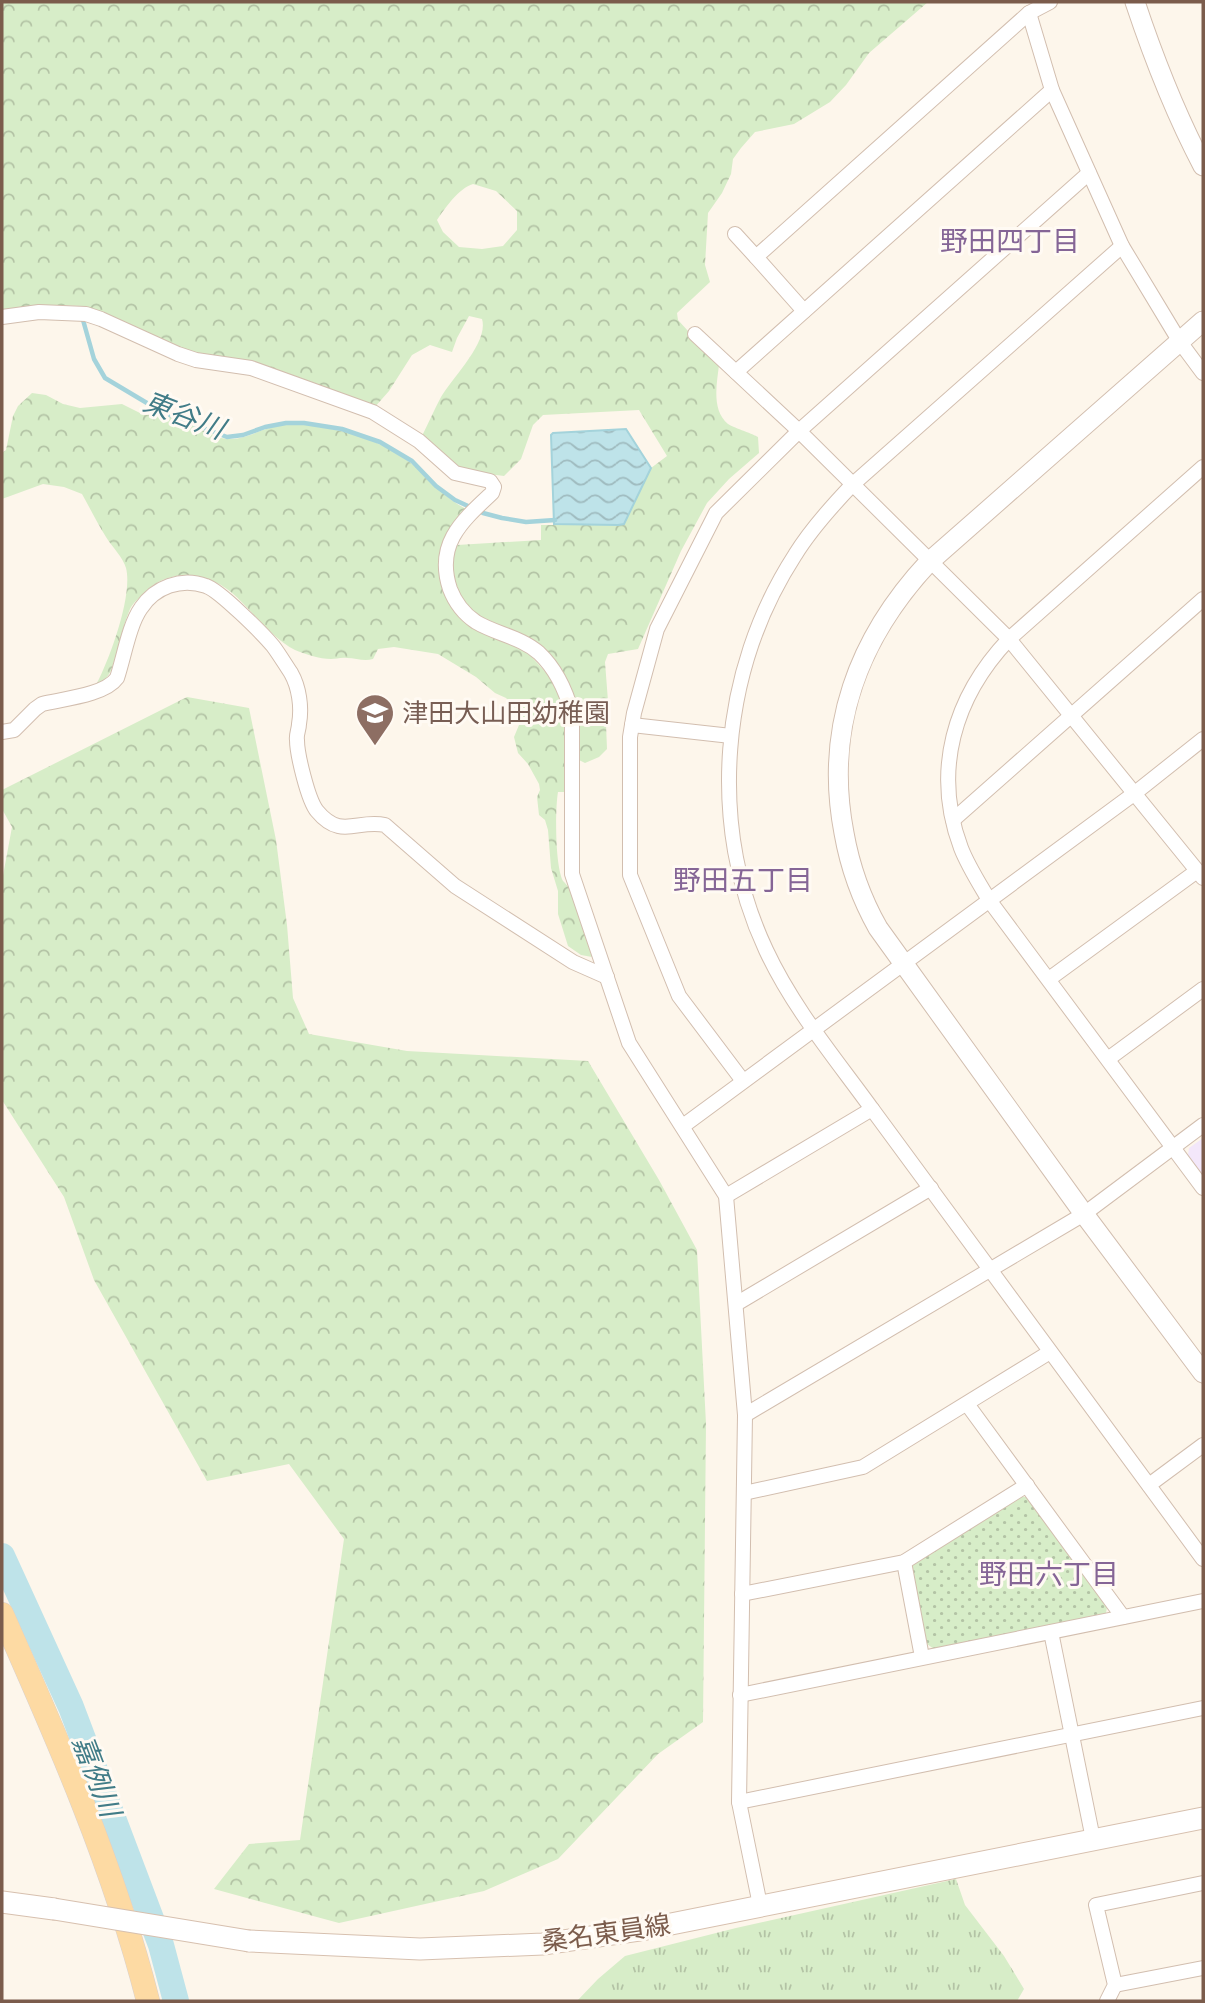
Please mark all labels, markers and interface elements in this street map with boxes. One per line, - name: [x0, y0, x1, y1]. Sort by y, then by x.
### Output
- district label: 野田四丁目: [940, 224, 1080, 258]
- water label: 東谷川: [139, 384, 232, 447]
- school or university icon: 津田大山田幼稚園: [354, 692, 396, 747]
- place label: 津田大山田幼稚園: [402, 697, 610, 729]
- district label: 野田五丁目: [673, 863, 813, 897]
- district label: 野田六丁目: [979, 1557, 1119, 1591]
- water label: 嘉例川: [66, 1731, 129, 1824]
- street label: 桑名東員線: [539, 1908, 673, 1958]

